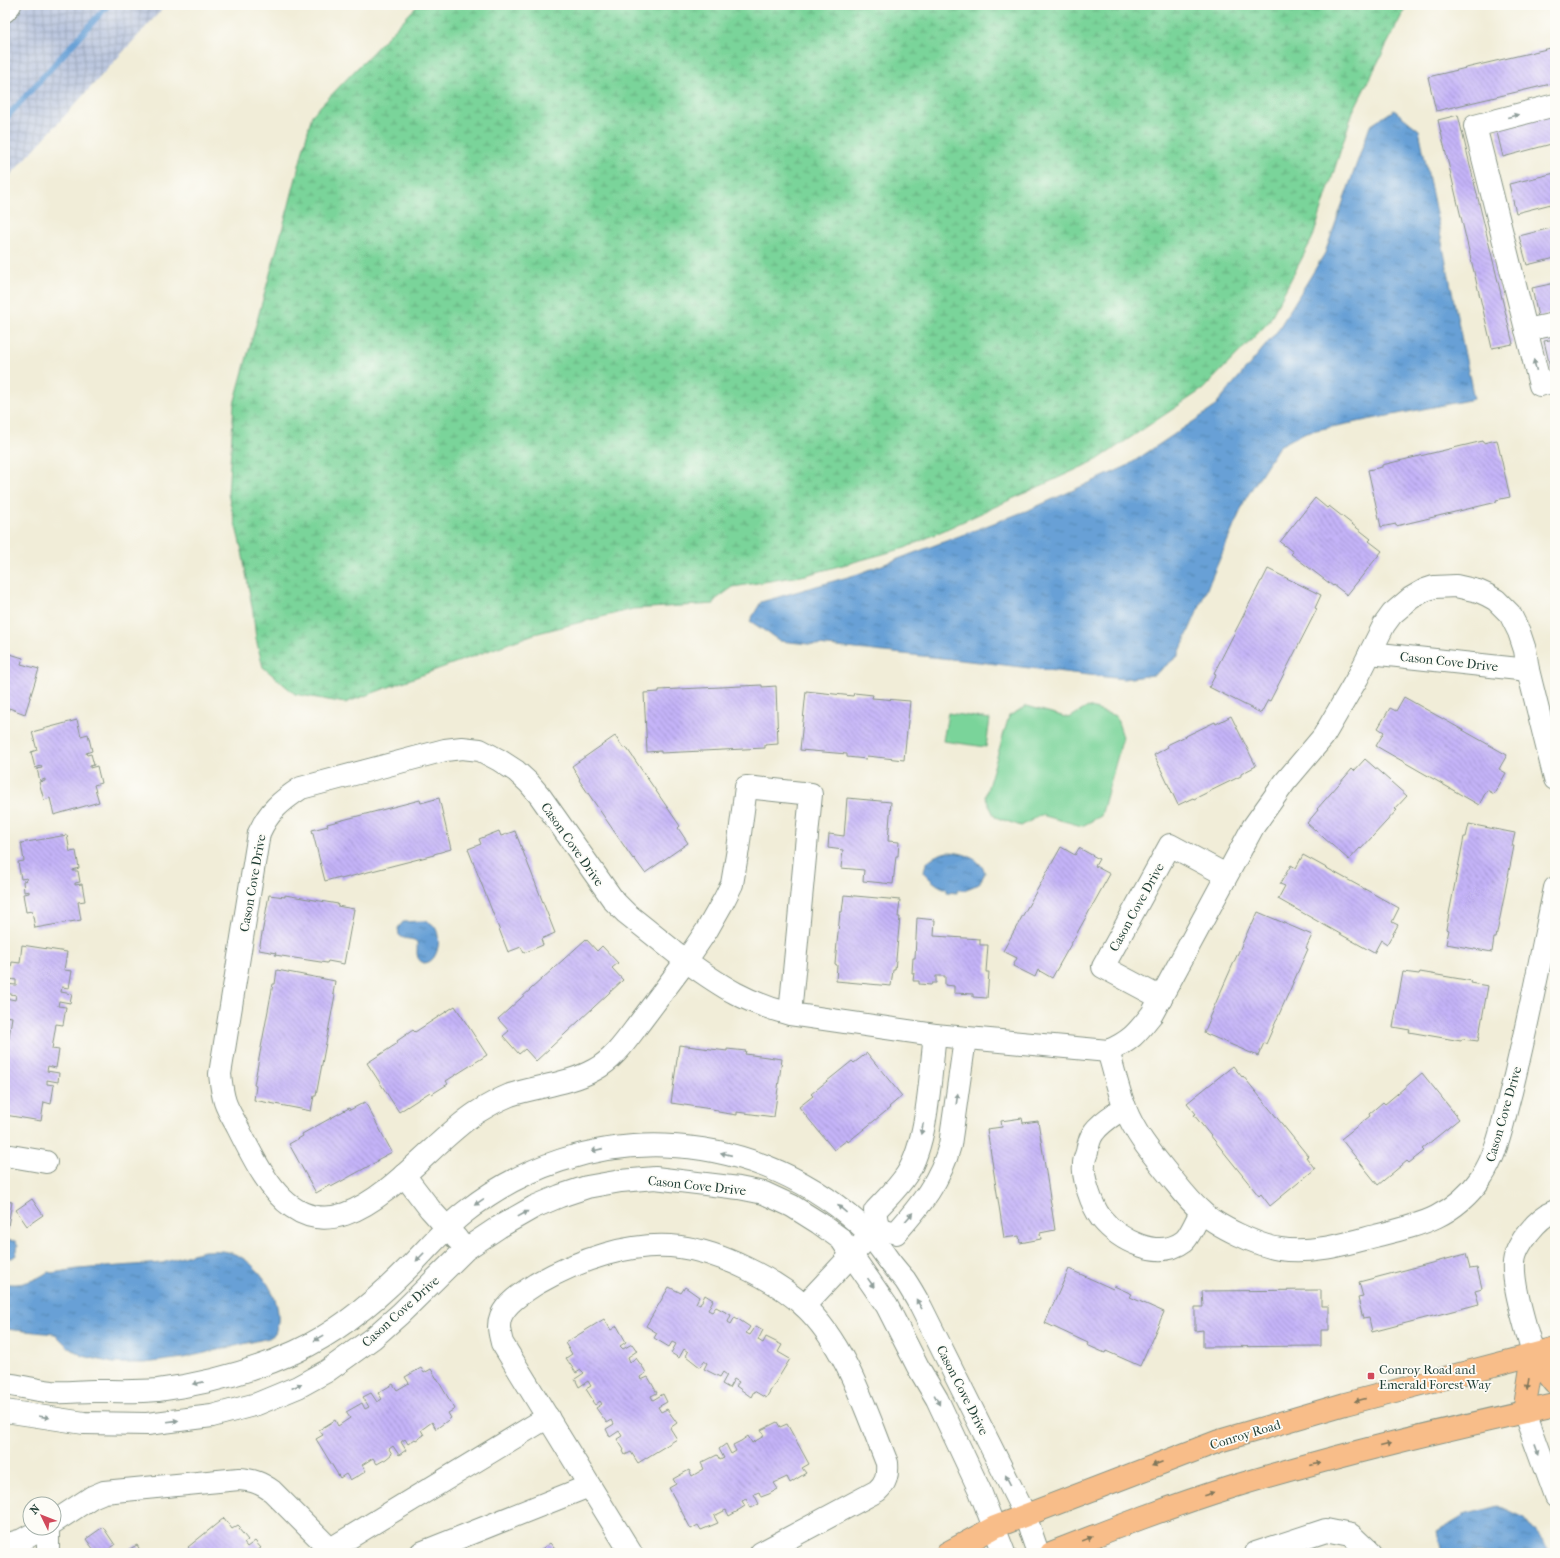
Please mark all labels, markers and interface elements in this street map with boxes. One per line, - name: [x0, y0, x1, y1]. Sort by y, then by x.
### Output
- one-way arrow: [1507, 113, 1519, 119]
- one-way arrow: [1532, 358, 1538, 370]
- street label: Cason Cove Drive: [1399, 649, 1499, 674]
- street label: Cason Cove Drive: [538, 800, 607, 889]
- street label: Cason Cove Drive: [237, 833, 269, 933]
- street label: Cason Cove Drive: [1106, 860, 1167, 954]
- street label: Cason Cove Drive: [1483, 1064, 1524, 1164]
- one-way arrow: [954, 1093, 960, 1105]
- one-way arrow: [919, 1123, 925, 1136]
- one-way arrow: [591, 1148, 603, 1154]
- one-way arrow: [719, 1150, 732, 1156]
- street label: Cason Cove Drive: [647, 1173, 747, 1198]
- one-way arrow: [473, 1198, 484, 1206]
- one-way arrow: [837, 1204, 847, 1213]
- one-way arrow: [517, 1210, 529, 1217]
- one-way arrow: [905, 1212, 914, 1222]
- one-way arrow: [415, 1252, 424, 1262]
- street label: Cason Cove Drive: [359, 1272, 442, 1350]
- one-way arrow: [867, 1278, 875, 1288]
- one-way arrow: [915, 1298, 922, 1310]
- one-way arrow: [313, 1335, 325, 1342]
- street label: Cason Cove Drive: [933, 1343, 992, 1438]
- place label: Conroy Road and Emerald Forest Way: [1379, 1362, 1492, 1392]
- marker: Conroy Road and Emerald Forest Way: [1366, 1371, 1376, 1381]
- one-way arrow: [1525, 1378, 1531, 1390]
- one-way arrow: [192, 1380, 204, 1386]
- one-way arrow: [292, 1383, 303, 1389]
- one-way arrow: [934, 1395, 940, 1406]
- one-way arrow: [1354, 1397, 1366, 1403]
- one-way arrow: [37, 1414, 50, 1420]
- street label: Conroy Road: [1208, 1416, 1283, 1452]
- one-way arrow: [167, 1418, 179, 1424]
- one-way arrow: [1380, 1442, 1393, 1448]
- one-way arrow: [1535, 1443, 1541, 1455]
- one-way arrow: [1150, 1461, 1162, 1467]
- one-way arrow: [1310, 1461, 1322, 1467]
- one-way arrow: [1005, 1474, 1011, 1486]
- one-way arrow: [1204, 1491, 1216, 1497]
- north arrow: [22, 1496, 62, 1536]
- text: N: [27, 1502, 43, 1517]
- one-way arrow: [1082, 1535, 1094, 1541]

